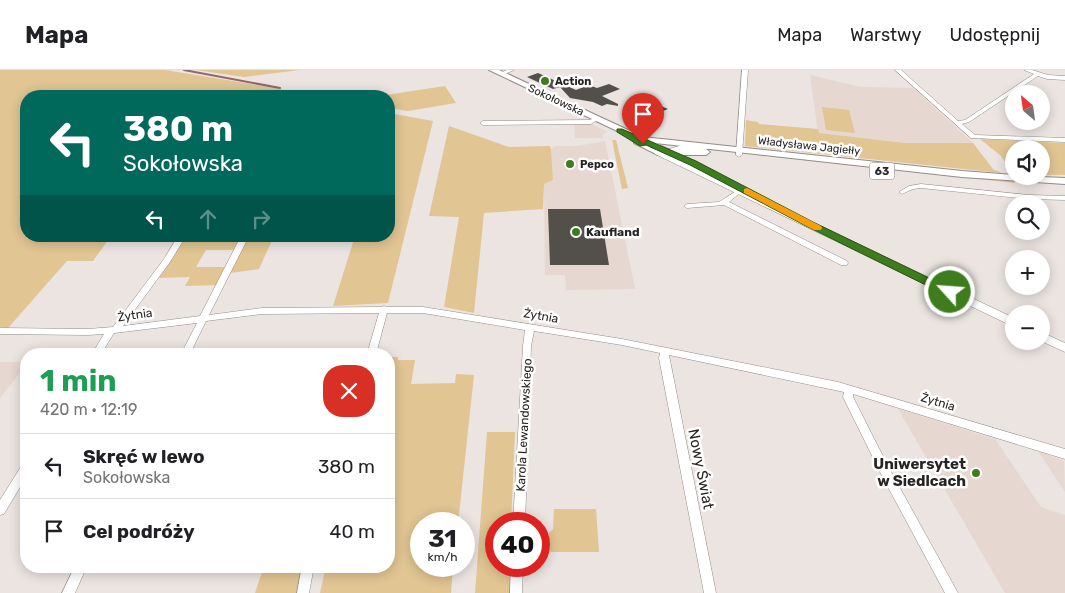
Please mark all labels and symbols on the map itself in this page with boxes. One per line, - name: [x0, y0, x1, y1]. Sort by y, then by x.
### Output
- marker: Action: [539, 75, 551, 87]
- place label: Action: [555, 75, 591, 88]
- street label: Sokołowska: [526, 81, 586, 119]
- north arrow: [1005, 85, 1050, 130]
- pin: [622, 93, 664, 144]
- street label: Władysława Jagiełły: [757, 134, 861, 158]
- marker: Pepco: [564, 158, 576, 170]
- place label: Pepco: [580, 158, 614, 171]
- road number: 63: [870, 162, 894, 180]
- place label: Kaufland: [586, 225, 639, 239]
- marker: Kaufland: [570, 226, 582, 238]
- position arrow: [923, 265, 975, 317]
- street label: Żytnia: [117, 306, 153, 324]
- street label: Żytnia: [523, 306, 559, 326]
- street label: Karola Lewandowskiego: [514, 358, 534, 492]
- street label: Żytnia: [919, 390, 957, 414]
- street label: Nowy Świat: [684, 427, 718, 511]
- place label: Uniwersytet w Siedlcach: [873, 455, 966, 490]
- marker: Uniwersytet w Siedlcach: [970, 467, 982, 479]
- speed limit sign: 40: [485, 512, 550, 577]

